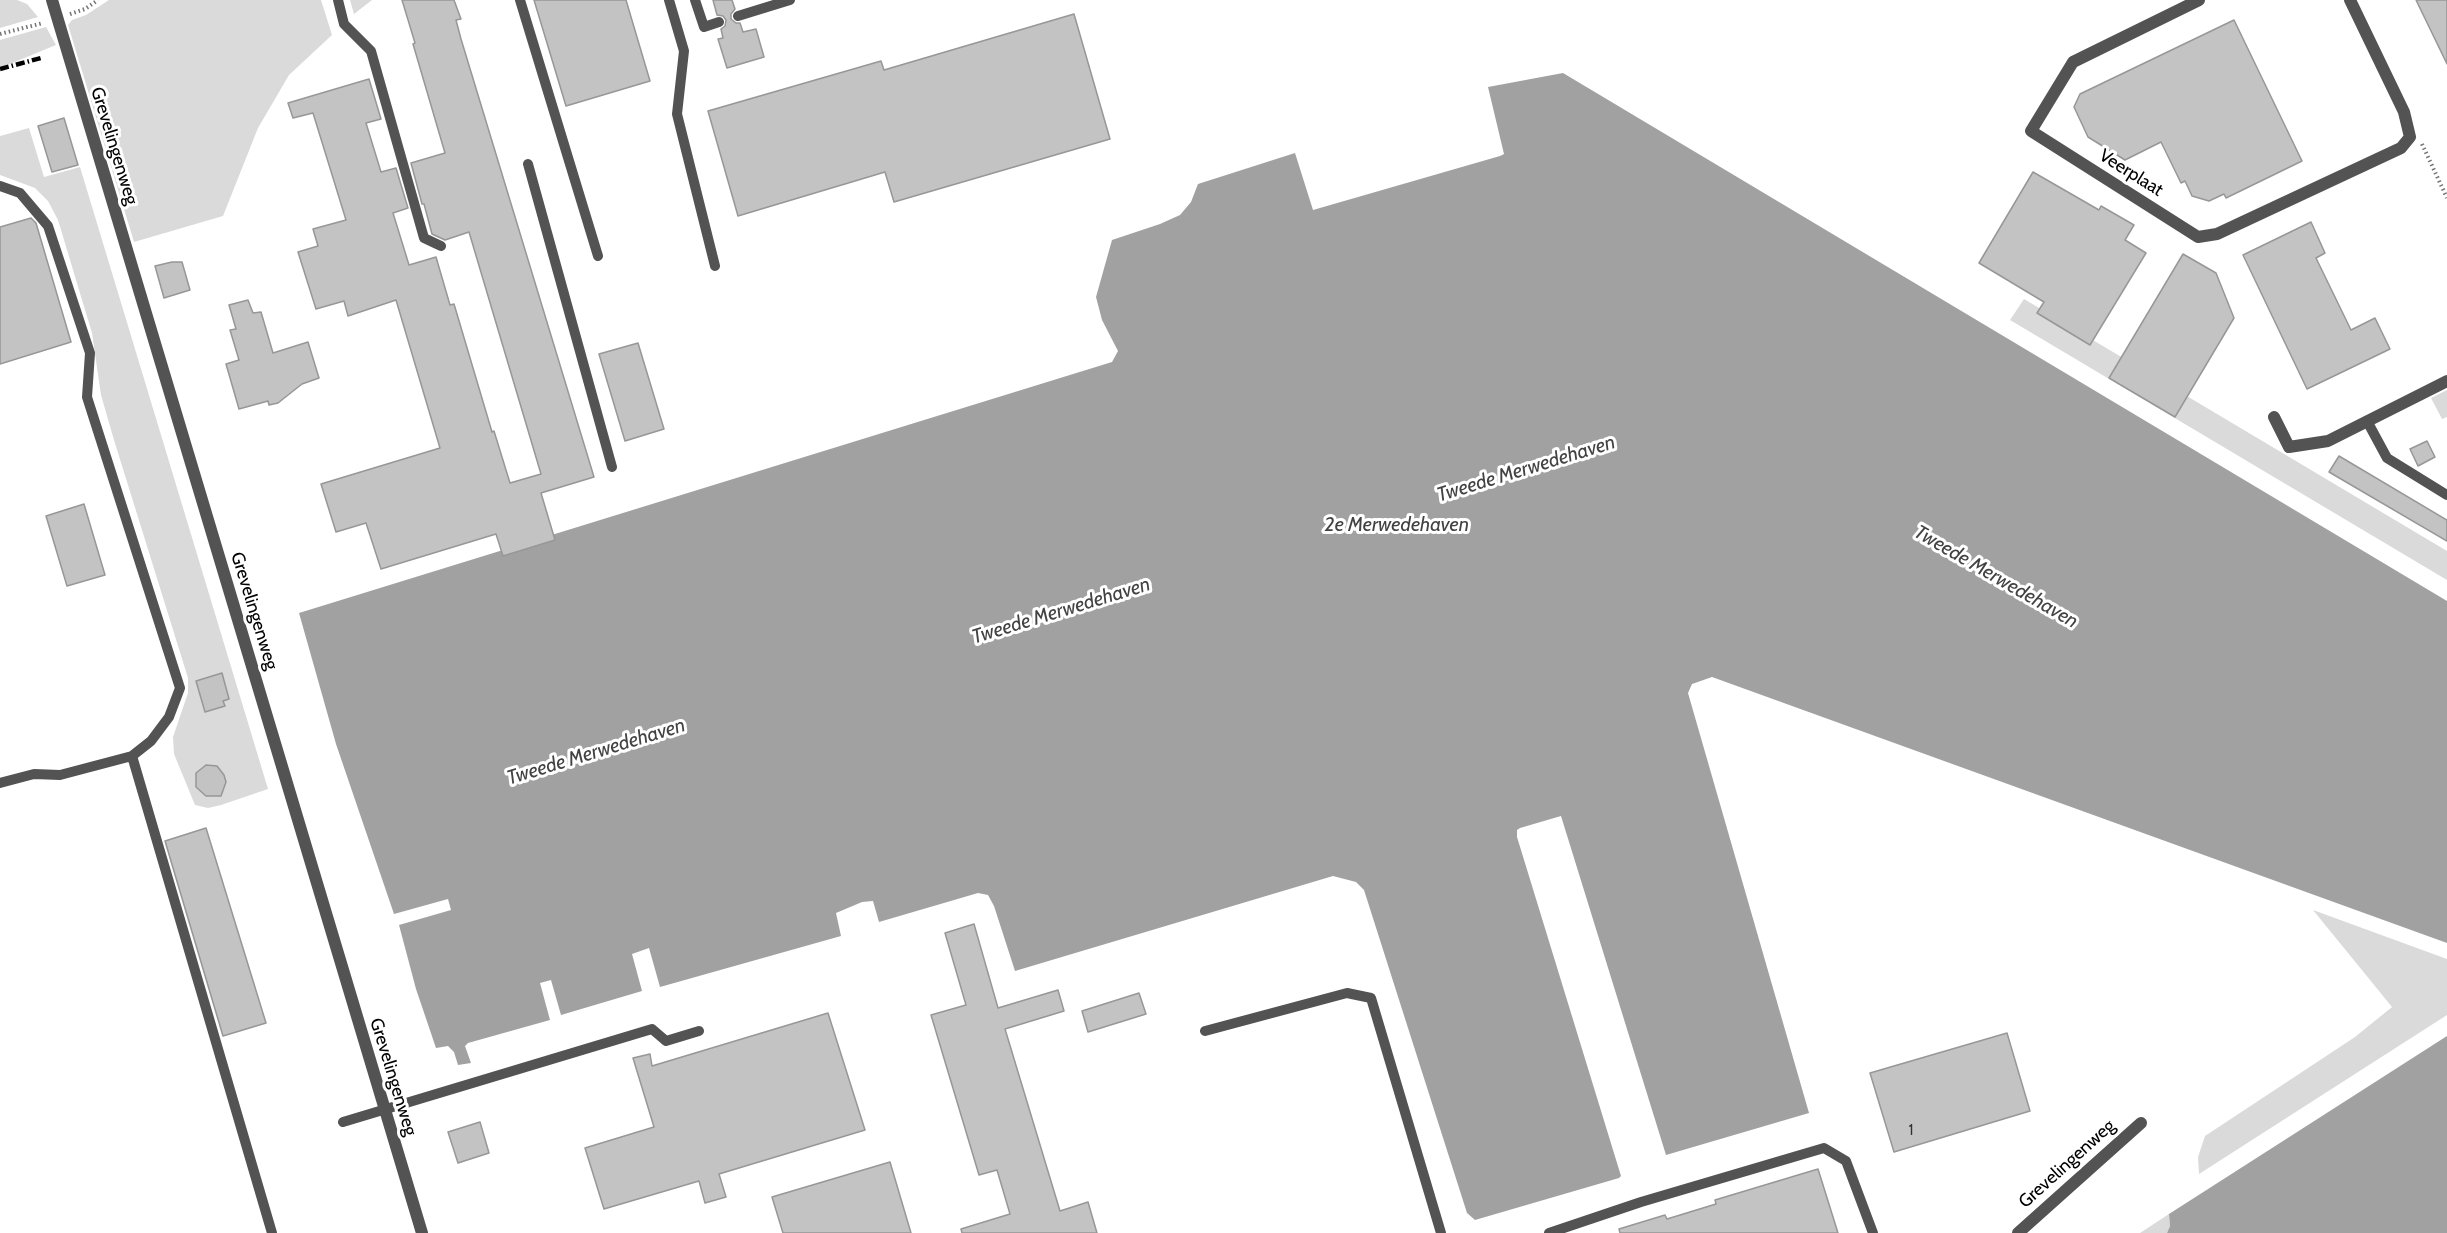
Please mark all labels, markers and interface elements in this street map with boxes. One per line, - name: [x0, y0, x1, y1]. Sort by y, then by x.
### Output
- street label: Grevelingenweg: [86, 85, 142, 207]
- street label: Veerplaat: [2095, 145, 2167, 201]
- water label: Tweede Merwedehaven: [1434, 430, 1618, 508]
- water label: 2e Merwedehaven: [1325, 513, 1469, 537]
- water label: Tweede Merwedehaven: [1910, 520, 2082, 634]
- street label: Grevelingenweg: [226, 550, 282, 672]
- water label: Tweede Merwedehaven: [969, 572, 1153, 650]
- water label: Tweede Merwedehaven: [504, 713, 688, 791]
- street label: Grevelingenweg: [365, 1016, 421, 1138]
- street label: Grevelingenweg: [2014, 1115, 2120, 1213]
- house number: 1: [1909, 1122, 1913, 1140]

